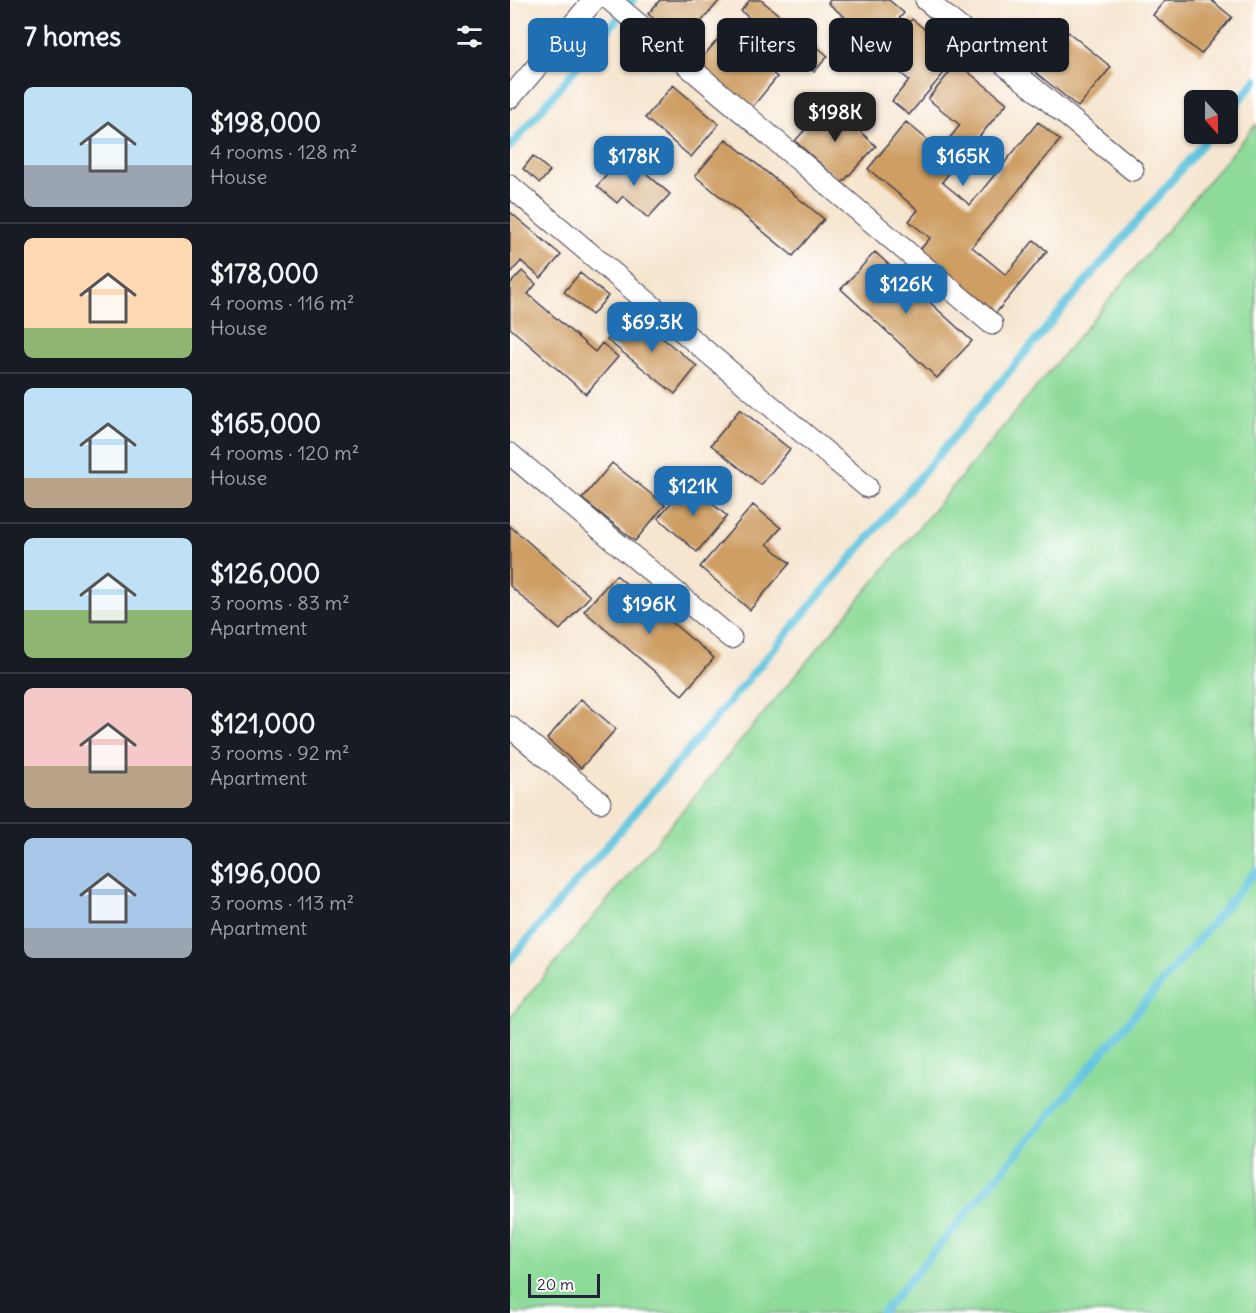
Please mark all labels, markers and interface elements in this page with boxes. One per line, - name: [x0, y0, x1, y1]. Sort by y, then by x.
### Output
- chip: Buy: [528, 18, 608, 72]
- chip: Rent: [620, 18, 705, 72]
- chip: Filters: [717, 18, 817, 72]
- chip: New: [829, 18, 913, 72]
- chip: Apartment: [925, 18, 1069, 72]
- text: 7 homes: [24, 20, 121, 53]
- icon: filters: [453, 20, 486, 53]
- north arrow: [1184, 90, 1238, 144]
- map controls: [1184, 90, 1238, 144]
- pin: $198K: [793, 92, 877, 143]
- text: $198K: [808, 99, 862, 124]
- text: $198,000: [210, 106, 321, 139]
- icon: home: [72, 111, 144, 183]
- pin: $178K: [592, 136, 676, 187]
- pin: $165K: [921, 136, 1005, 187]
- text: 4 rooms · 128 m²: [210, 139, 358, 164]
- text: $178K: [608, 143, 660, 168]
- text: $165K: [936, 143, 990, 168]
- text: House: [210, 164, 267, 189]
- text: $178,000: [210, 257, 319, 290]
- icon: home: [72, 262, 144, 334]
- pin: $126K: [864, 264, 948, 315]
- text: $126K: [879, 271, 933, 296]
- text: 4 rooms · 116 m²: [210, 290, 355, 315]
- pin: $69.3K: [603, 302, 701, 353]
- text: $69.3K: [621, 309, 683, 334]
- text: House: [210, 315, 267, 340]
- text: $165,000: [210, 407, 321, 440]
- icon: home: [72, 412, 144, 484]
- text: 4 rooms · 120 m²: [210, 440, 359, 465]
- text: House: [210, 465, 267, 490]
- pin: $121K: [651, 466, 735, 517]
- text: $121K: [668, 473, 718, 498]
- text: $126,000: [210, 557, 320, 590]
- icon: home: [72, 562, 144, 634]
- pin: $196K: [607, 584, 691, 635]
- text: 3 rooms · 83 m²: [210, 590, 350, 615]
- text: $196K: [622, 591, 676, 616]
- text: Apartment: [210, 615, 307, 640]
- text: $121,000: [210, 707, 316, 740]
- icon: home: [72, 712, 144, 784]
- text: 3 rooms · 92 m²: [210, 740, 349, 765]
- text: Apartment: [210, 765, 307, 790]
- text: $196,000: [210, 857, 321, 890]
- icon: home: [72, 862, 144, 934]
- text: 3 rooms · 113 m²: [210, 890, 354, 915]
- text: Apartment: [210, 915, 307, 940]
- scale bar: [528, 1271, 600, 1298]
- text: 20 m: [537, 1274, 574, 1294]

